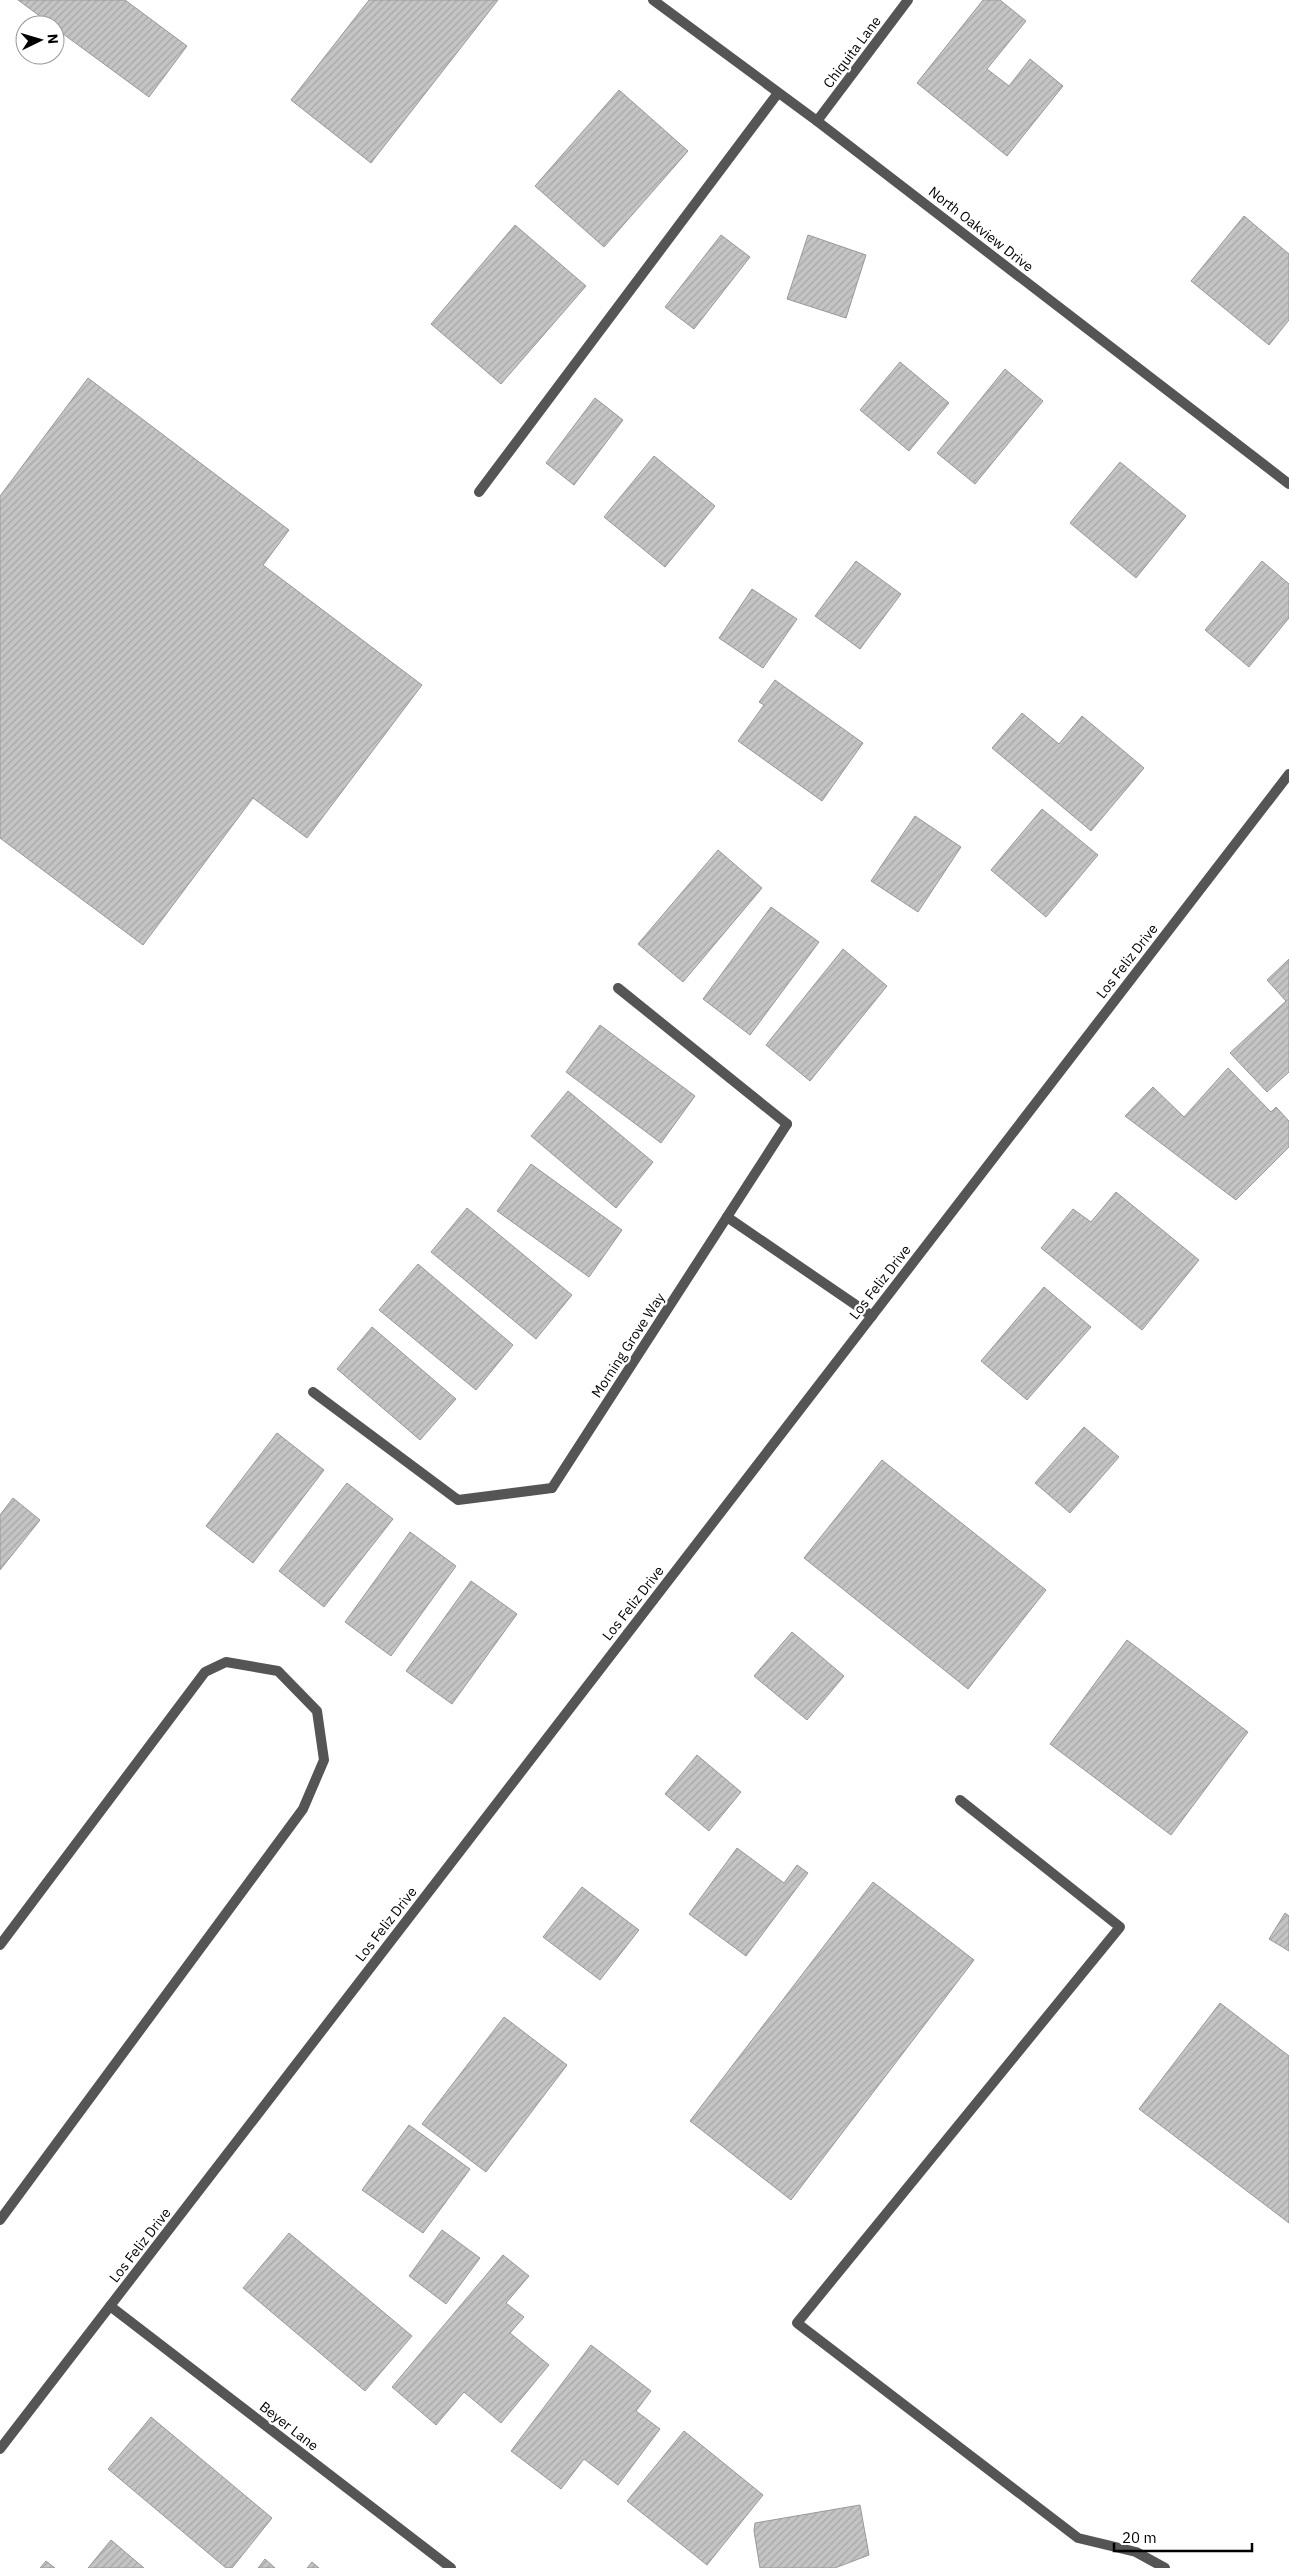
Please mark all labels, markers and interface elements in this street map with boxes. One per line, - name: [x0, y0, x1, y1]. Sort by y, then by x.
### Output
- street label: Chiquita Lane: [819, 12, 885, 92]
- north arrow: [15, 15, 65, 65]
- text: N: [44, 33, 62, 45]
- street label: North Oakview Drive: [925, 182, 1037, 276]
- street label: Los Feliz Drive: [1092, 920, 1162, 1002]
- street label: Los Feliz Drive: [845, 1241, 915, 1323]
- street label: Morning Grove Way: [587, 1289, 669, 1401]
- street label: Los Feliz Drive: [598, 1562, 668, 1644]
- street label: Los Feliz Drive: [351, 1883, 421, 1965]
- street label: Los Feliz Drive: [105, 2204, 175, 2286]
- street label: Beyer Lane: [256, 2397, 322, 2455]
- scale bar: [1114, 2520, 1252, 2552]
- text: 20 m: [1122, 2528, 1157, 2547]

